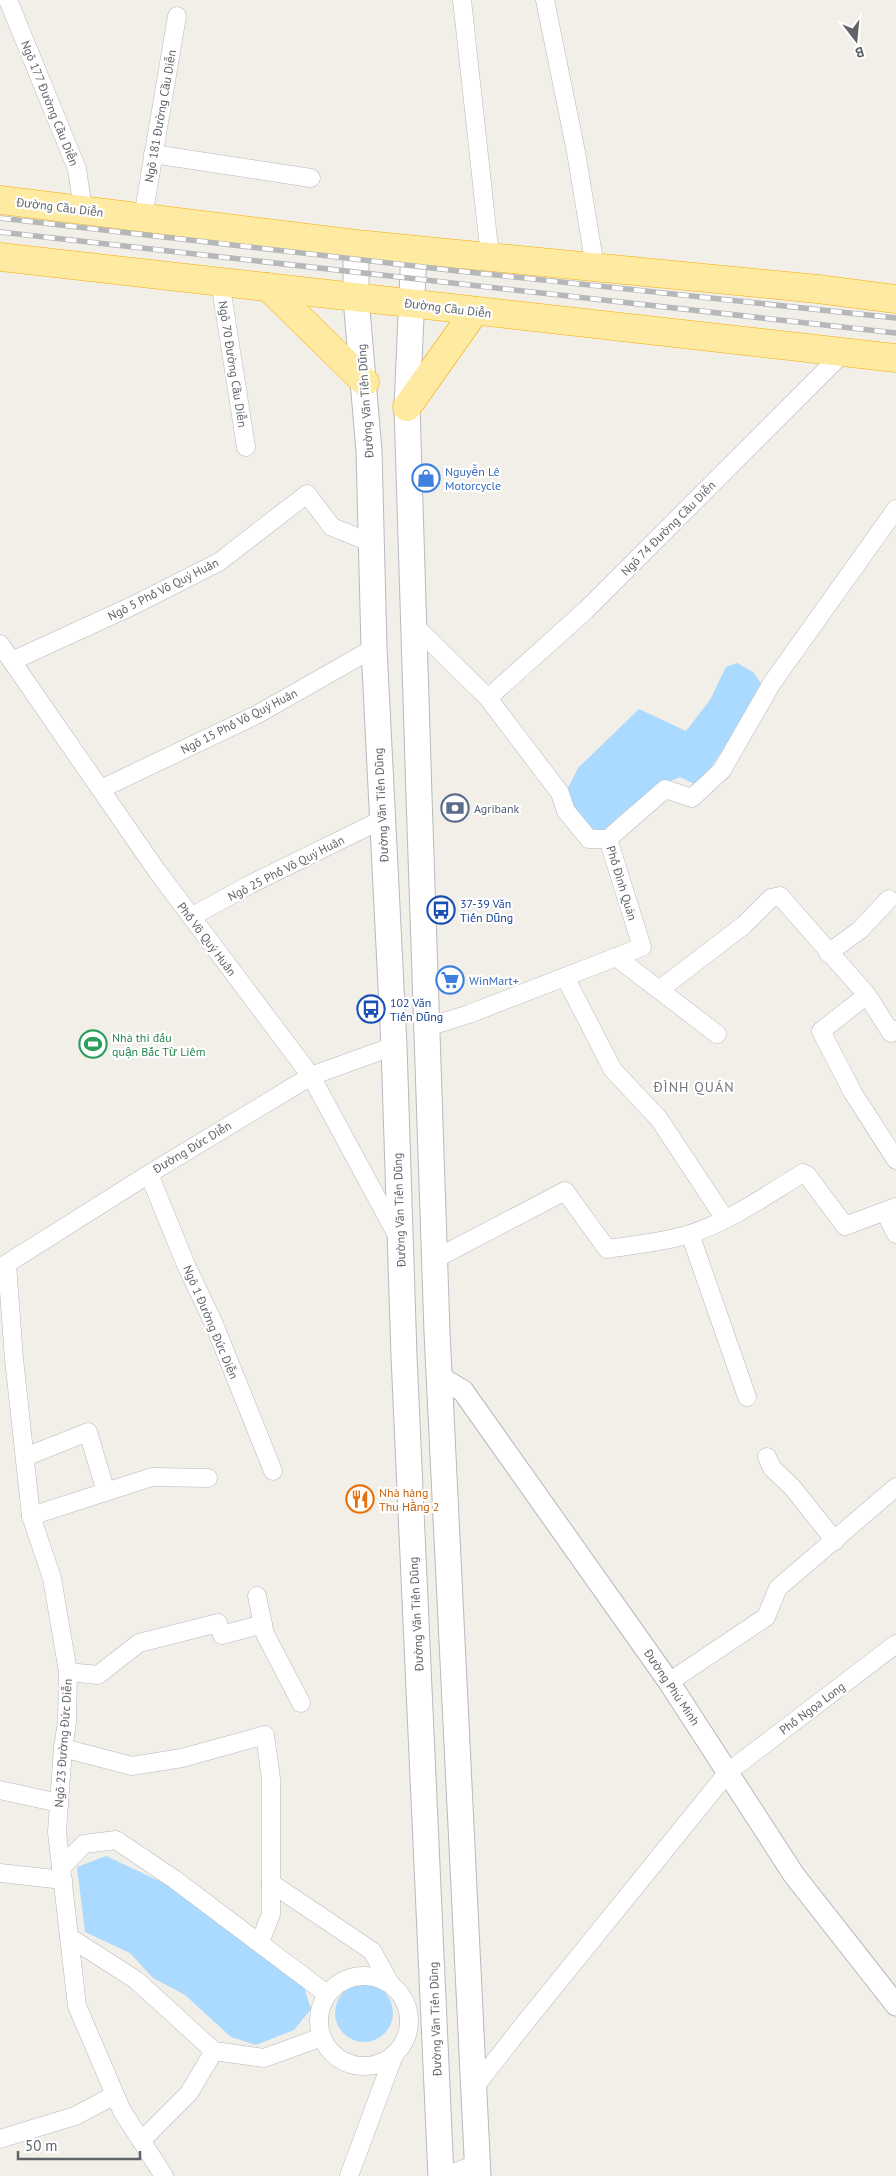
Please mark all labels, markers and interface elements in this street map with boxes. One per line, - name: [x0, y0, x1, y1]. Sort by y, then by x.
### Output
- north arrow: [831, 15, 881, 65]
- street label: Ngõ 177 Đường Cầu Diễn: [18, 38, 82, 168]
- text: B: [853, 43, 866, 62]
- street label: Ngõ 181 Đường Cầu Diễn: [141, 48, 179, 184]
- street label: Đường Cầu Diễn: [15, 194, 104, 220]
- street label: Đường Cầu Diễn: [403, 295, 492, 321]
- street label: Ngõ 70 Đường Cầu Diễn: [216, 300, 250, 428]
- street label: Đường Văn Tiến Dũng: [354, 343, 377, 460]
- shop icon: Nguyễn Lê Motorcycle: [411, 463, 441, 493]
- place label: Nguyễn Lê Motorcycle: [445, 464, 501, 493]
- street label: Ngõ 74 Đường Cầu Diễn: [617, 477, 719, 579]
- street label: Ngõ 5 Phố Võ Quý Huân: [105, 555, 221, 623]
- street label: Ngõ 15 Phố Võ Quý Huân: [178, 685, 300, 757]
- street label: Đường Văn Tiến Dũng: [371, 747, 392, 864]
- bank icon: Agribank: [440, 793, 470, 823]
- place label: Agribank: [474, 801, 520, 816]
- street label: Ngõ 25 Phố Võ Quý Huân: [225, 832, 347, 904]
- street label: Phố Đình Quán: [603, 844, 641, 922]
- bus stop icon: 37-39 Văn Tiến Dũng: [426, 895, 456, 925]
- place label: 37-39 Văn Tiến Dũng: [460, 896, 513, 925]
- street label: Phố Võ Quý Huân: [174, 899, 240, 979]
- supermarket icon: WinMart+: [435, 965, 465, 995]
- place label: WinMart+: [469, 973, 519, 988]
- bus stop icon: 102 Văn Tiến Dũng: [356, 994, 386, 1024]
- place label: 102 Văn Tiến Dũng: [390, 995, 443, 1024]
- sports icon: Nhà thi đấu quận Bắc Từ Liêm: [78, 1029, 108, 1059]
- place label: Nhà thi đấu quận Bắc Từ Liêm: [112, 1030, 205, 1059]
- district label: ĐÌNH QUÁN: [652, 1078, 735, 1096]
- street label: Đường Đức Diễn: [149, 1118, 234, 1177]
- street label: Đường Văn Tiến Dũng: [390, 1152, 409, 1268]
- street label: Ngõ 1 Đường Đức Diễn: [180, 1263, 242, 1381]
- restaurant icon: Nhà hàng Thu Hằng 2: [345, 1484, 375, 1514]
- place label: Nhà hàng Thu Hằng 2: [379, 1485, 439, 1514]
- street label: Đường Văn Tiến Dũng: [406, 1556, 427, 1673]
- street label: Đường Phú Minh: [640, 1645, 703, 1728]
- street label: Ngõ 23 Đường Đức Diễn: [51, 1678, 75, 1808]
- street label: Phố Ngọa Long: [776, 1678, 848, 1738]
- street label: Đường Văn Tiến Dũng: [426, 1961, 445, 2077]
- scale bar: [18, 2128, 140, 2160]
- text: 50 m: [25, 2136, 58, 2155]

